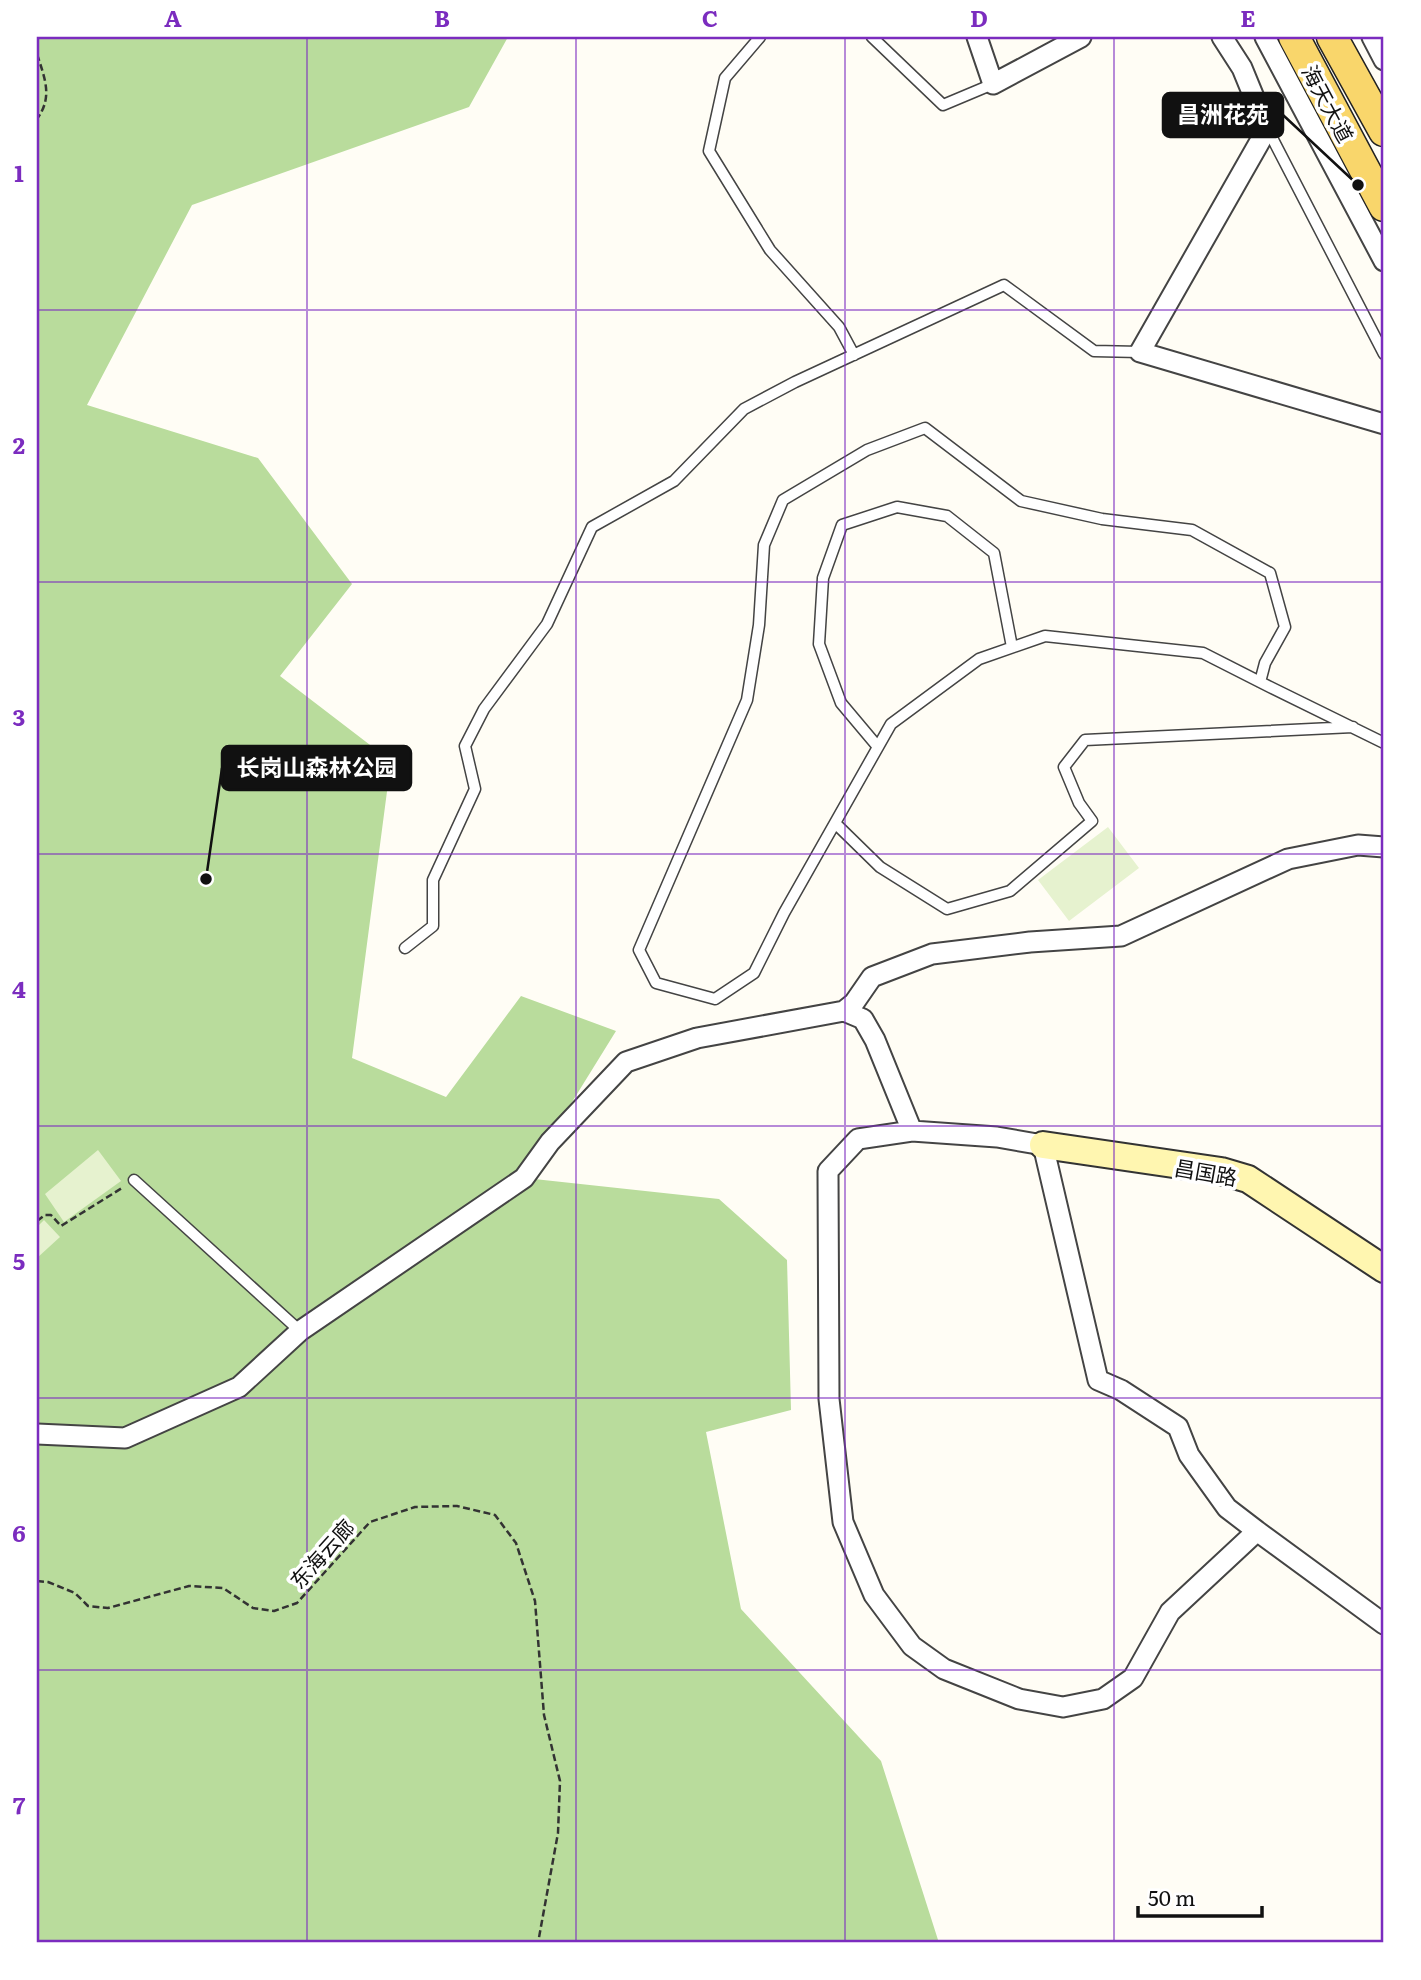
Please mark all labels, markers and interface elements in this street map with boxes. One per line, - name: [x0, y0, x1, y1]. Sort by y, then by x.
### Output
- text: A: [164, 0, 182, 34]
- text: B: [434, 0, 450, 34]
- text: C: [702, 0, 718, 34]
- text: D: [970, 0, 988, 34]
- text: E: [1240, 0, 1256, 34]
- street label: 海天大道: [1296, 59, 1362, 147]
- callout: 昌洲花苑: [1163, 93, 1283, 137]
- text: 昌洲花苑: [1177, 96, 1269, 130]
- text: 1: [14, 155, 24, 189]
- text: 2: [13, 427, 25, 461]
- text: 3: [13, 699, 25, 733]
- callout: 长岗山森林公园: [222, 746, 411, 790]
- text: 长岗山森林公园: [237, 749, 398, 783]
- text: 4: [12, 971, 26, 1005]
- street label: 昌国路: [1172, 1150, 1240, 1192]
- text: 5: [13, 1243, 25, 1277]
- street label: 东海云廊: [281, 1511, 361, 1595]
- text: 6: [12, 1515, 26, 1549]
- text: 7: [13, 1787, 26, 1821]
- scale bar: [1138, 1875, 1262, 1919]
- text: 50 m: [1148, 1881, 1195, 1912]

